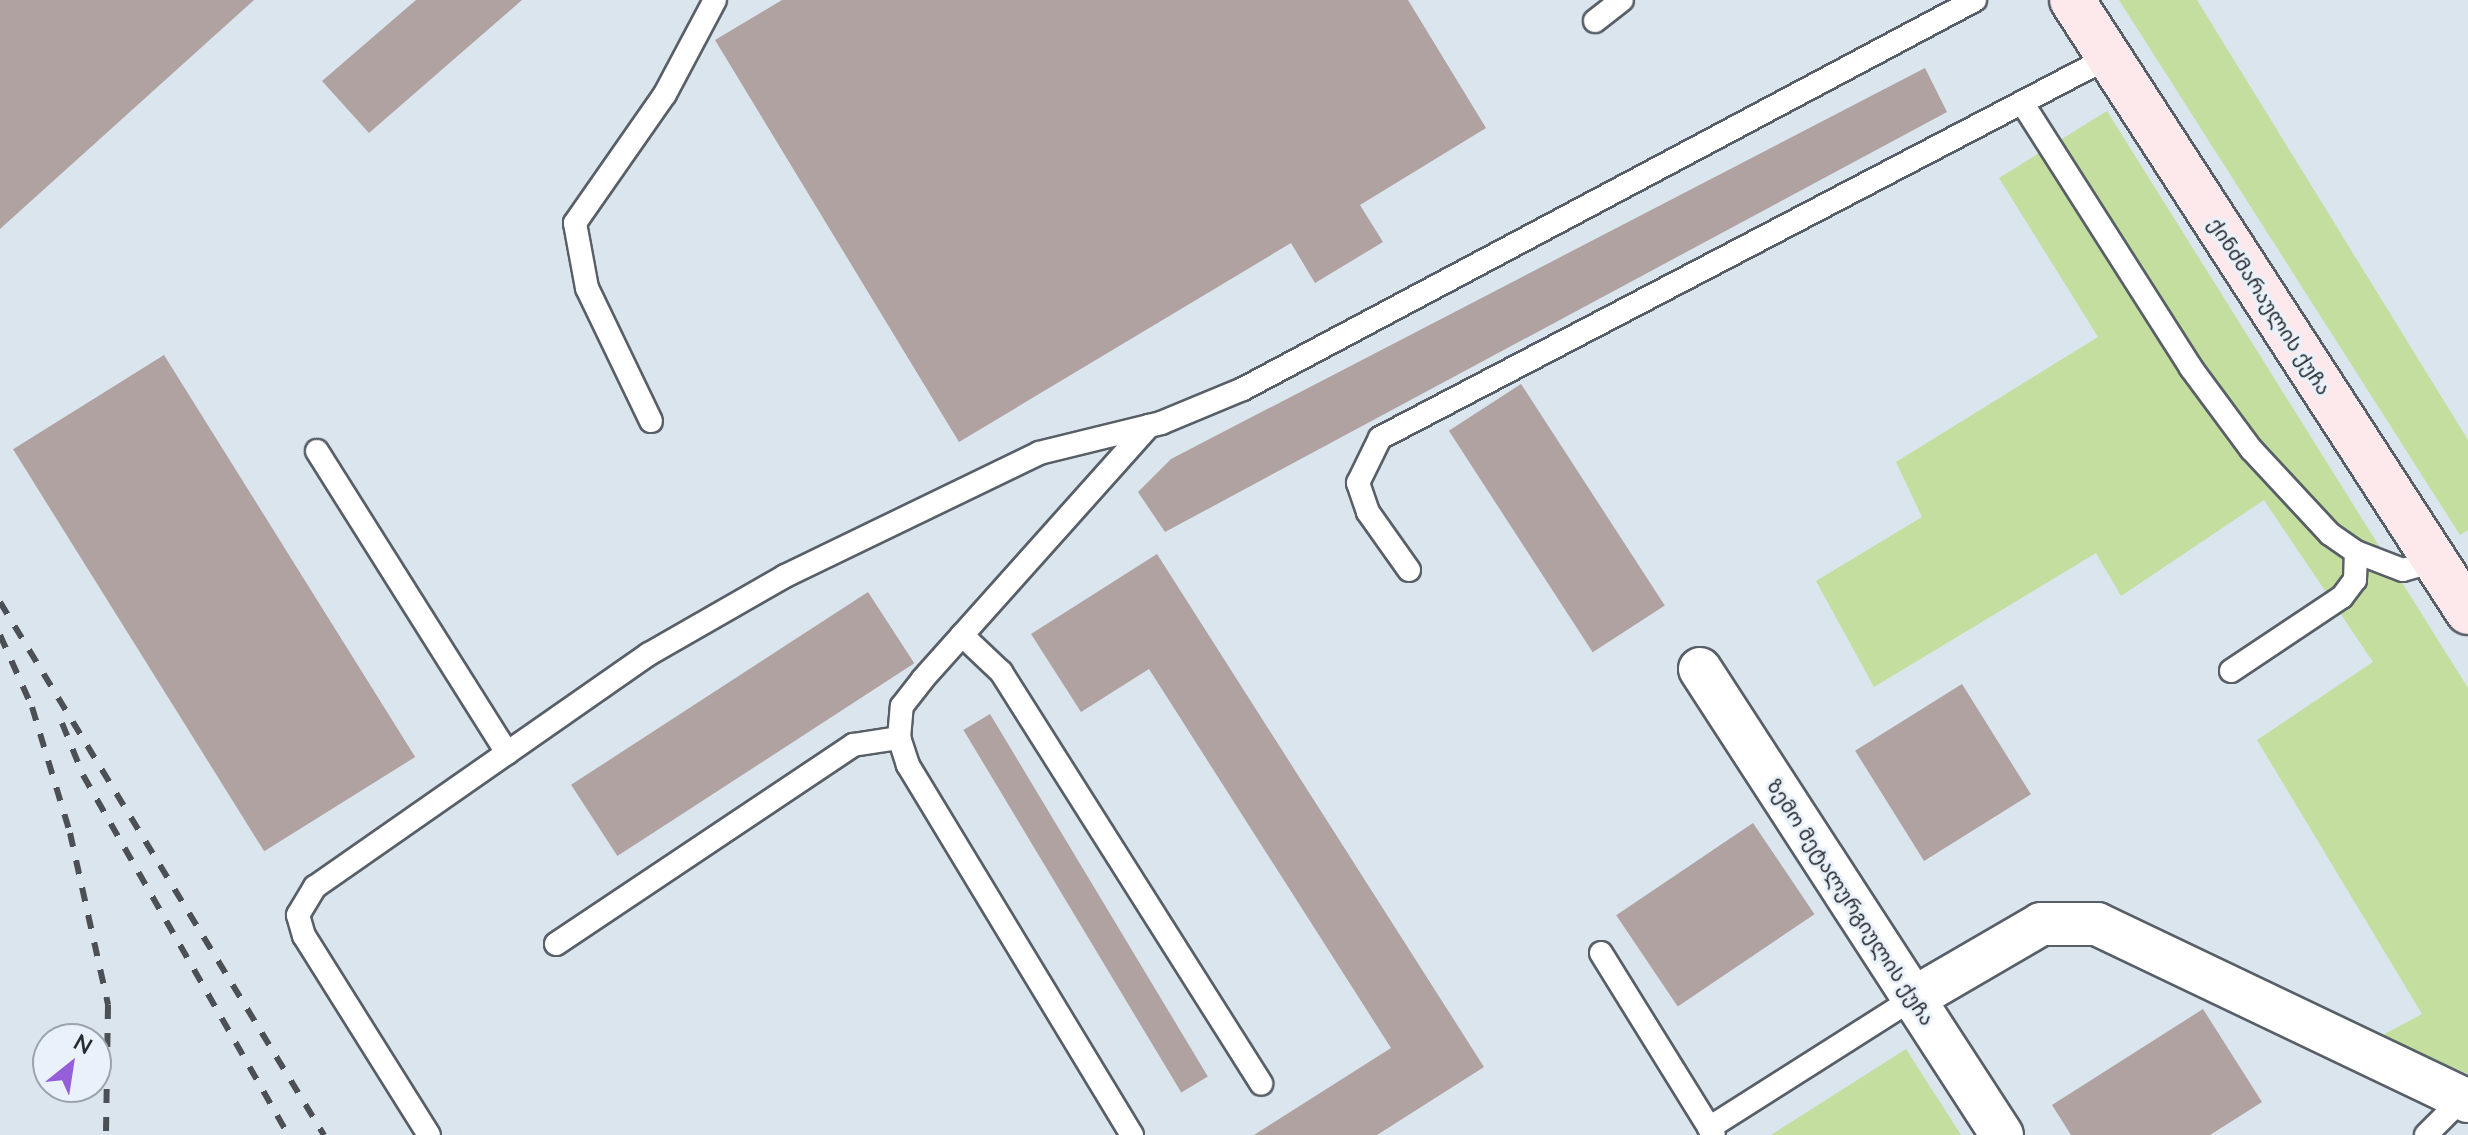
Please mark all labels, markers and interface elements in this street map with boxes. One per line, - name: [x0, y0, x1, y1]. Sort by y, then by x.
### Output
- street label: ქინძმარაულის ქუჩა: [2204, 213, 2336, 399]
- street label: ზემო მეტალურგიულის ქუჩა: [1762, 774, 1940, 1030]
- north arrow: [32, 1023, 112, 1103]
- text: N: [69, 1028, 97, 1059]

